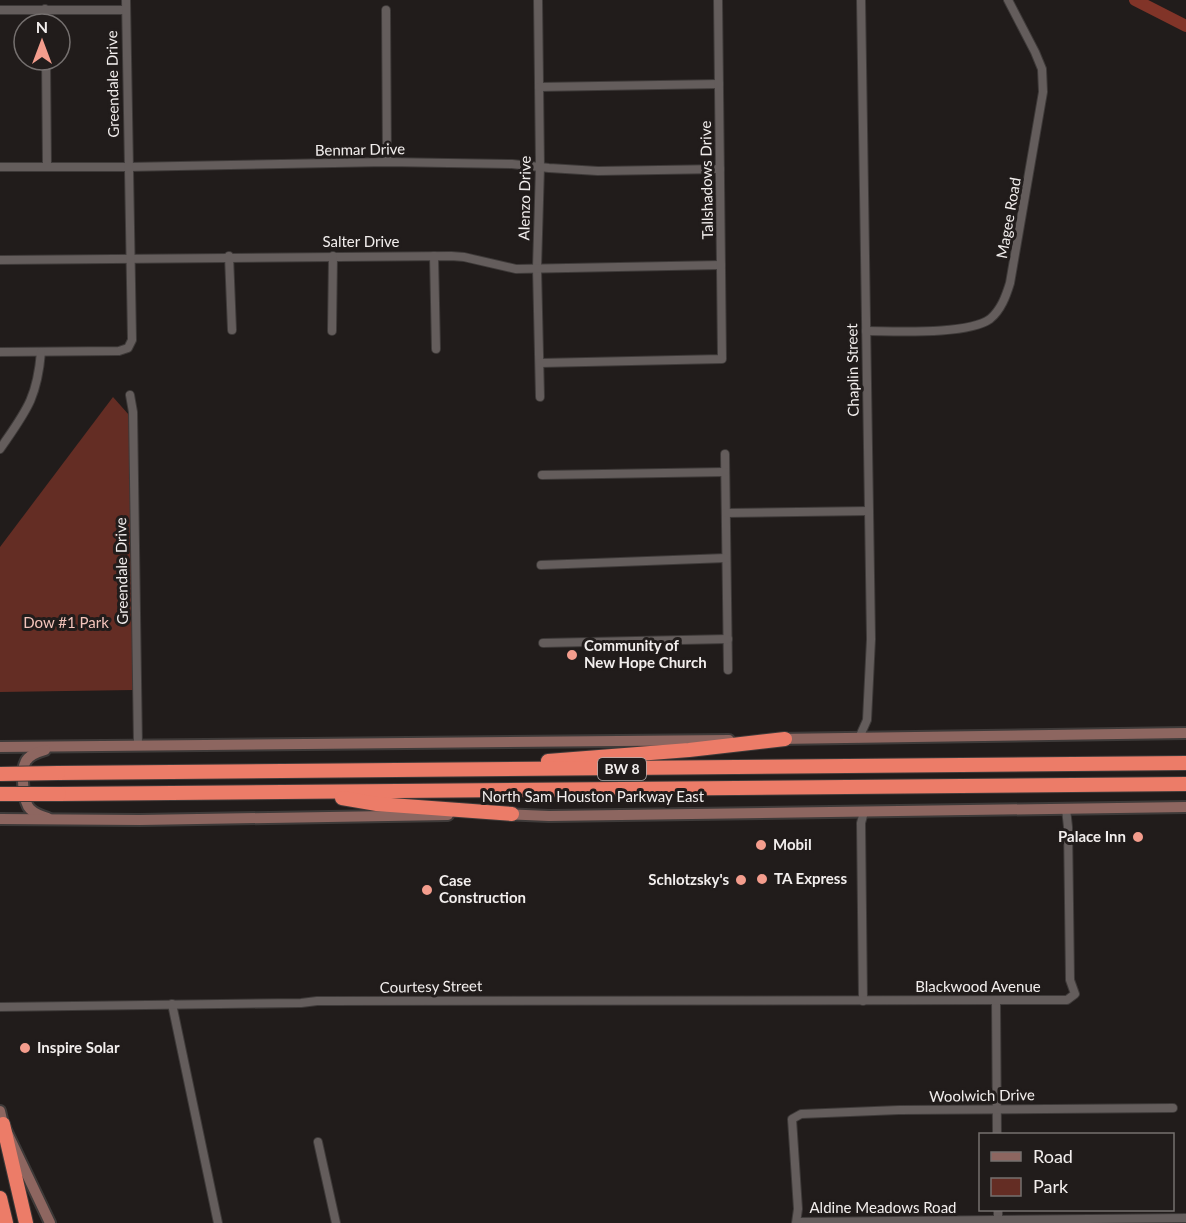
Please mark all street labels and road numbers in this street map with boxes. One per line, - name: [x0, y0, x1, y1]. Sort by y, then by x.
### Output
- street label: Greendale Drive: [102, 30, 122, 138]
- street label: Tallshadows Drive: [696, 120, 716, 239]
- street label: Benmar Drive: [315, 139, 405, 159]
- street label: Alenzo Drive: [514, 155, 534, 240]
- street label: Magee Road: [992, 176, 1024, 260]
- street label: Salter Drive: [322, 232, 400, 250]
- street label: Chaplin Street: [842, 323, 862, 417]
- street label: Greendale Drive: [111, 517, 131, 625]
- road number: BW 8: [598, 758, 646, 780]
- street label: North Sam Houston Parkway East: [482, 787, 705, 805]
- street label: Courtesy Street: [380, 976, 483, 996]
- street label: Blackwood Avenue: [915, 977, 1041, 995]
- street label: Woolwich Drive: [929, 1085, 1035, 1105]
- street label: Aldine Meadows Road: [810, 1198, 956, 1216]

